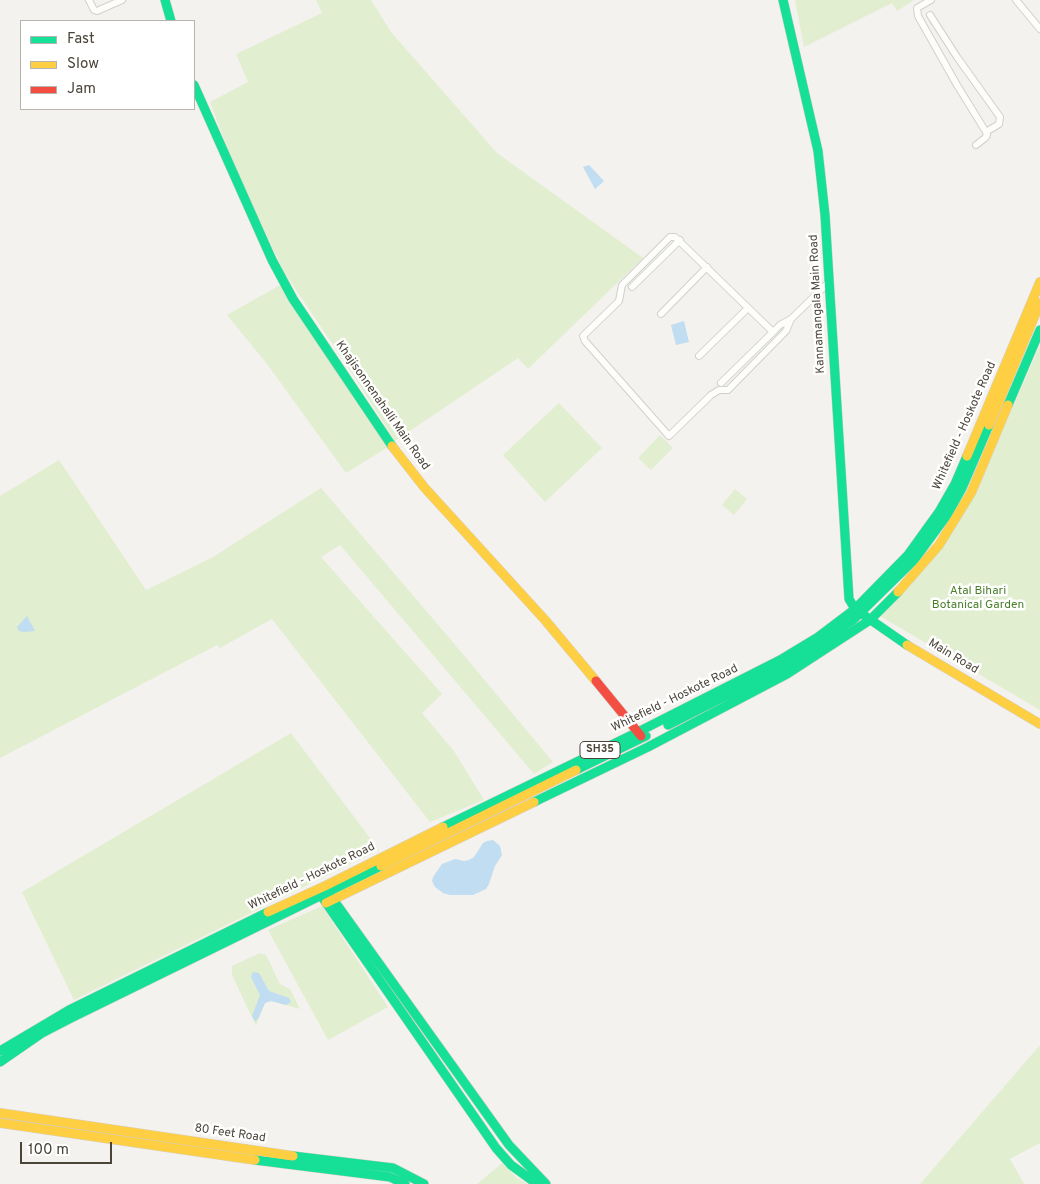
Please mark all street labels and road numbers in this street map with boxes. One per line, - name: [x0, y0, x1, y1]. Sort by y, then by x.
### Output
- street label: Kannamangala Main Road: [807, 234, 829, 374]
- street label: Khajisonnenahalli Main Road: [332, 339, 432, 473]
- street label: Whitefield - Hoskote Road: [930, 360, 1000, 492]
- street label: Main Road: [925, 636, 981, 678]
- street label: Whitefield - Hoskote Road: [609, 662, 741, 736]
- road number: SH35: [580, 742, 620, 758]
- street label: Whitefield - Hoskote Road: [246, 840, 378, 914]
- street label: 80 Feet Road: [194, 1122, 266, 1146]

